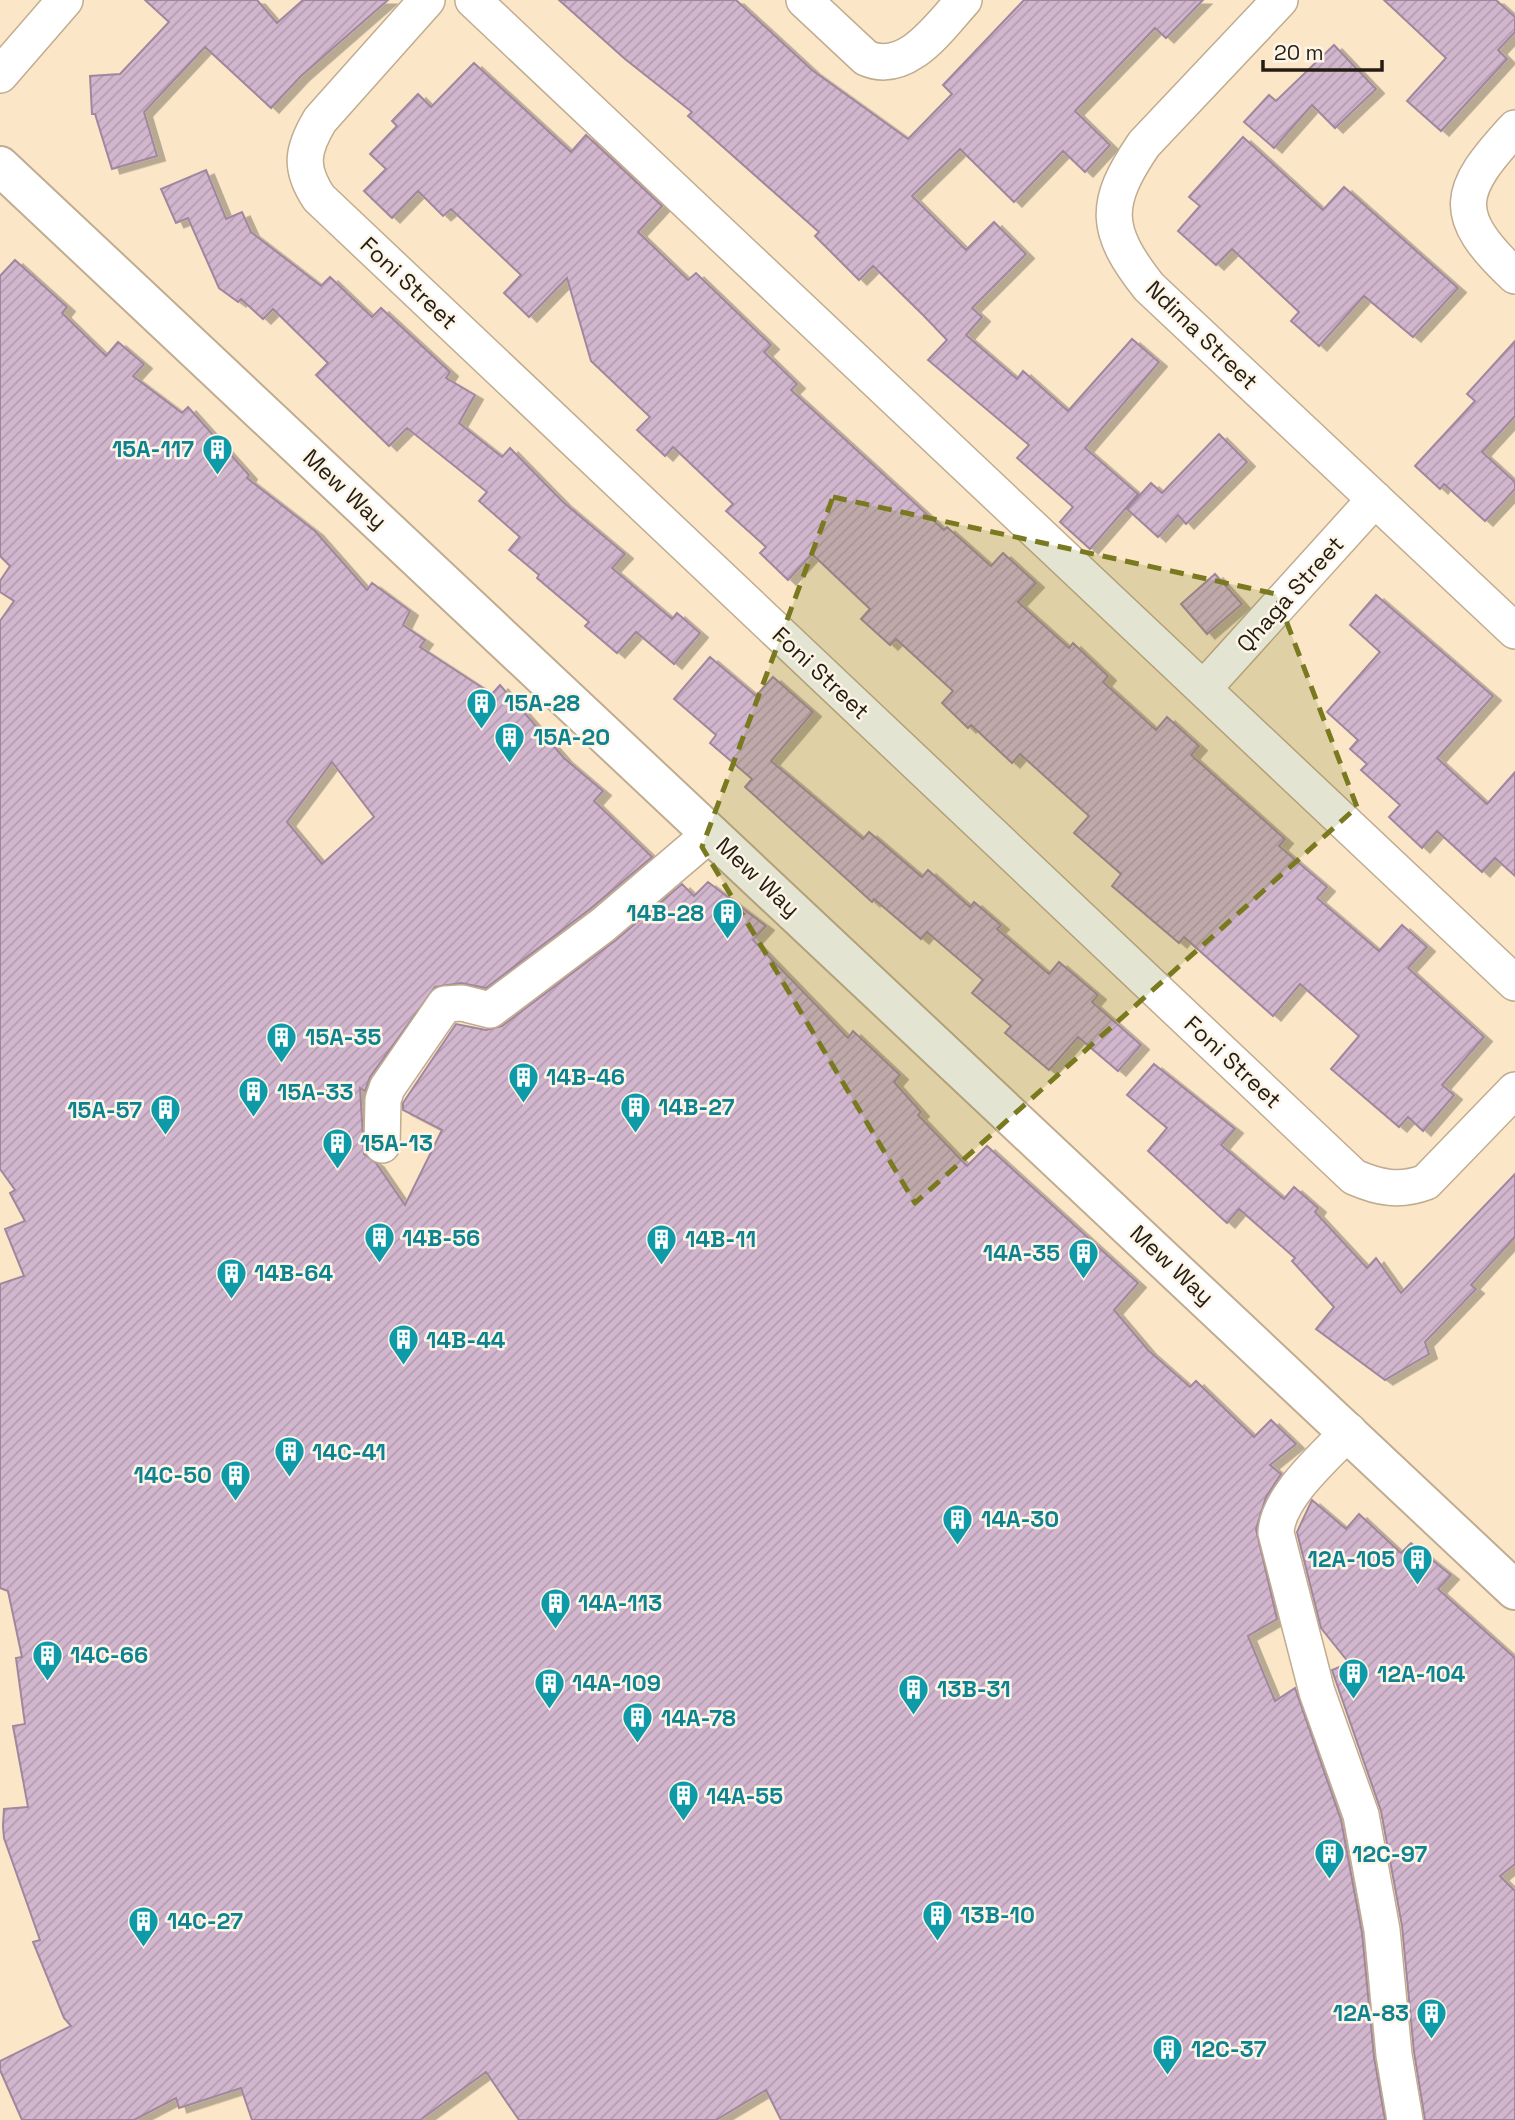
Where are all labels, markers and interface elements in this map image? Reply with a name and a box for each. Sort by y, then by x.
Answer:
scale bar [1263,28,1382,72]
text: 20 m [1274,39,1324,66]
street label: Foni Street [354,230,464,336]
street label: Ndima Street [1139,274,1265,396]
building icon: 15A-117 [200,432,234,476]
place label: 15A-117 [112,434,194,464]
street label: Mew Way [297,442,393,536]
street label: Qhaga Street [1230,529,1350,659]
street label: Foni Street [766,620,876,726]
building icon: 15A-28 [464,686,498,730]
place label: 15A-28 [504,688,580,718]
building icon: 15A-20 [493,720,527,764]
place label: 15A-20 [533,722,610,752]
street label: Mew Way [710,830,806,924]
building icon: 14B-28 [710,896,744,940]
place label: 14B-28 [626,898,704,928]
street label: Foni Street [1178,1009,1288,1115]
building icon: 15A-35 [265,1020,299,1064]
place label: 15A-35 [305,1022,382,1052]
building icon: 14B-46 [506,1060,540,1104]
place label: 14B-46 [546,1062,625,1092]
building icon: 15A-33 [237,1075,271,1119]
place label: 15A-33 [277,1077,354,1107]
building icon: 14B-27 [618,1090,652,1134]
place label: 14B-27 [658,1092,735,1122]
building icon: 15A-57 [148,1093,182,1137]
place label: 15A-57 [67,1095,142,1125]
building icon: 15A-13 [320,1126,354,1170]
place label: 15A-13 [360,1128,433,1158]
street label: Mew Way [1124,1218,1220,1312]
building icon: 14B-56 [362,1221,396,1265]
building icon: 14B-11 [645,1222,679,1266]
place label: 14B-56 [402,1223,480,1253]
place label: 14B-11 [685,1224,756,1254]
building icon: 14A-35 [1066,1236,1100,1280]
place label: 14A-35 [983,1238,1060,1268]
building icon: 14B-64 [214,1256,248,1300]
place label: 14B-64 [254,1258,333,1288]
building icon: 14B-44 [386,1323,420,1367]
place label: 14B-44 [426,1325,506,1355]
building icon: 14C-41 [272,1435,306,1479]
place label: 14C-41 [312,1437,386,1467]
building icon: 14C-50 [218,1458,252,1502]
place label: 14C-50 [134,1460,212,1490]
building icon: 14A-30 [941,1502,975,1546]
place label: 14A-30 [981,1504,1059,1534]
building icon: 12A-105 [1401,1542,1435,1586]
place label: 12A-105 [1308,1544,1395,1574]
building icon: 14A-113 [538,1586,572,1630]
place label: 14A-113 [578,1588,662,1618]
building icon: 14C-66 [30,1638,64,1682]
place label: 14C-66 [70,1640,148,1670]
building icon: 12A-104 [1337,1657,1371,1701]
place label: 12A-104 [1377,1659,1466,1689]
building icon: 14A-109 [532,1666,566,1710]
place label: 14A-109 [572,1668,661,1698]
building icon: 13B-31 [897,1672,931,1716]
place label: 13B-31 [937,1674,1011,1704]
building icon: 14A-78 [621,1701,655,1745]
place label: 14A-78 [661,1703,736,1733]
building icon: 14A-55 [666,1779,700,1823]
place label: 14A-55 [706,1781,783,1811]
building icon: 12C-97 [1312,1837,1346,1881]
place label: 12C-97 [1352,1839,1428,1869]
building icon: 13B-10 [920,1898,954,1942]
place label: 13B-10 [960,1900,1035,1930]
building icon: 14C-27 [127,1904,161,1948]
place label: 14C-27 [167,1906,243,1936]
building icon: 12A-83 [1415,1996,1449,2040]
place label: 12A-83 [1333,1998,1409,2028]
building icon: 12C-37 [1151,2032,1185,2076]
place label: 12C-37 [1191,2034,1267,2064]

